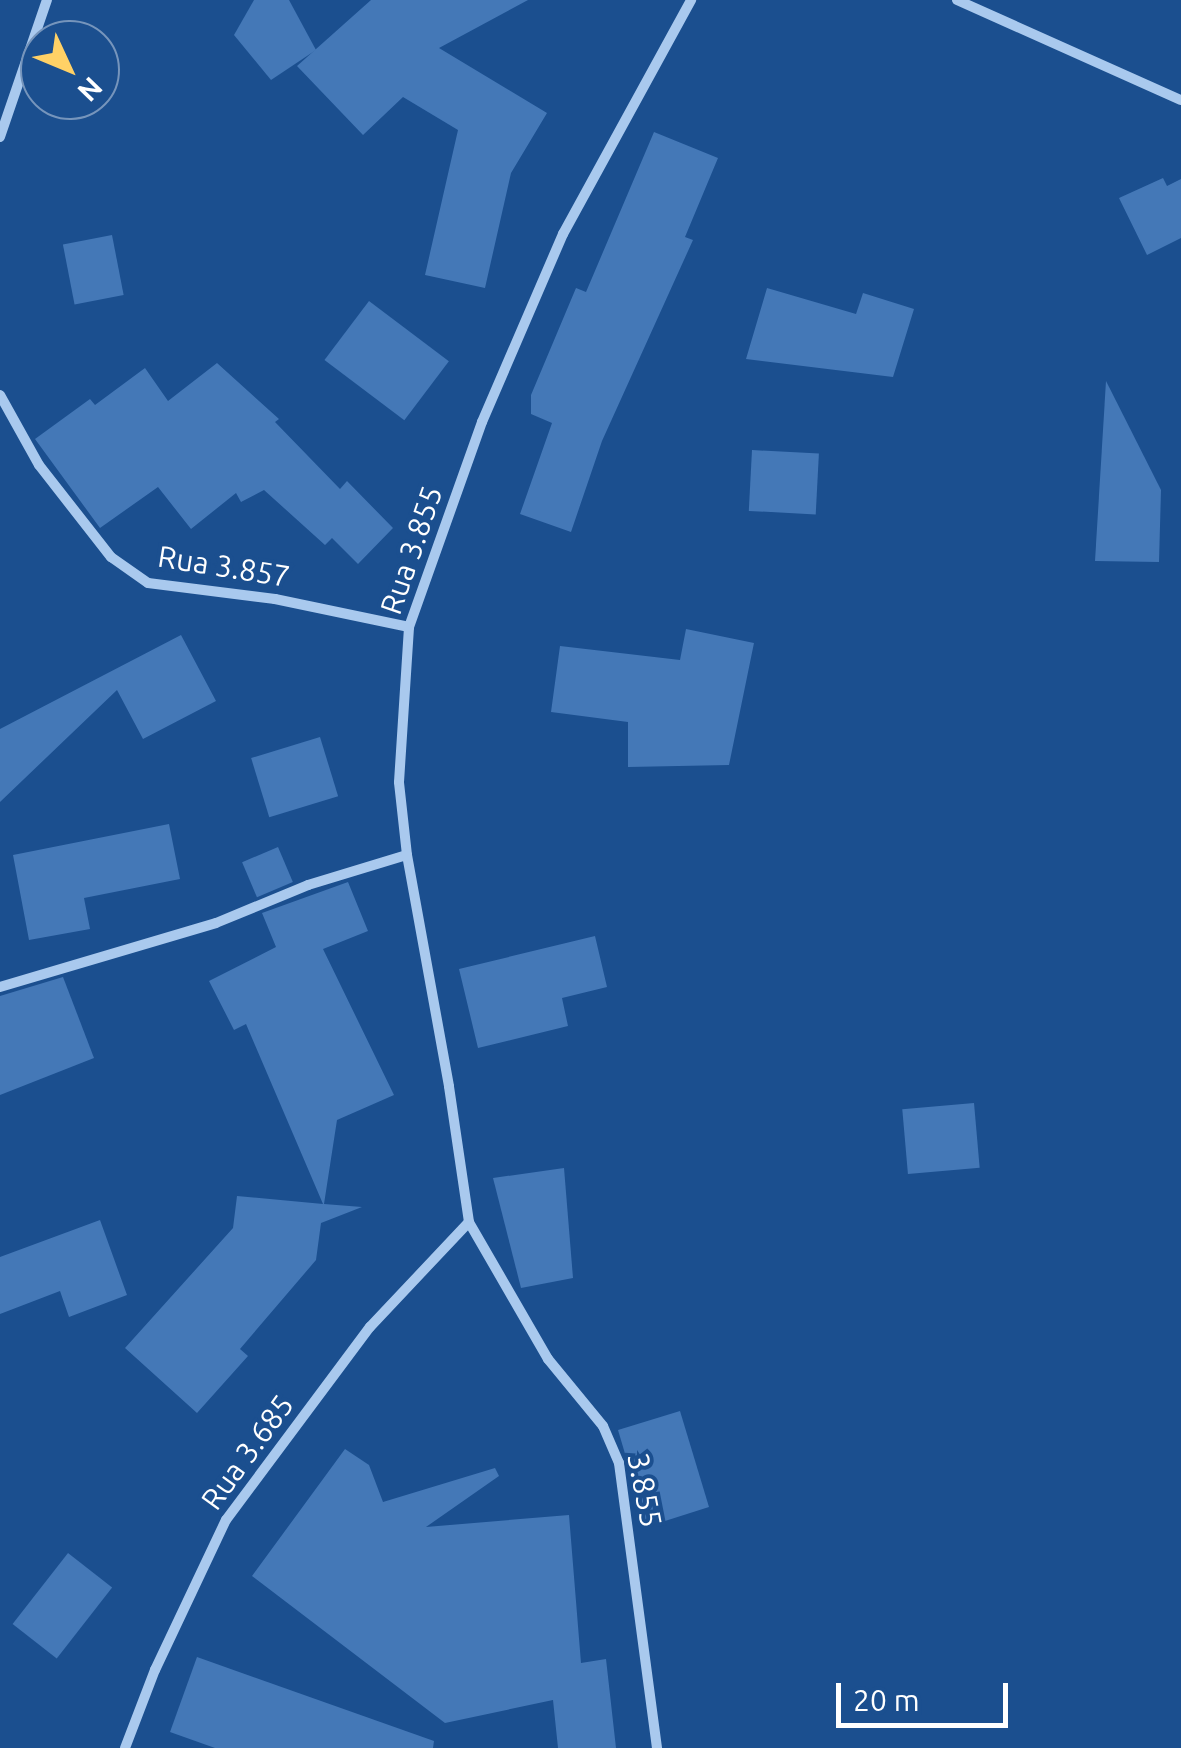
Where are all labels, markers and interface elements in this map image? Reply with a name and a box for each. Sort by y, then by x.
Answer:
north arrow [20,20,120,120]
text: N [72,72,109,108]
street label: Rua 3.855 [372,481,450,619]
street label: Rua 3.857 [155,538,293,594]
street label: Rua 3.685 [193,1388,301,1516]
street label: 3.855 [620,1450,670,1530]
scale bar [841,1663,1014,1725]
text: 20 m [853,1683,920,1717]

